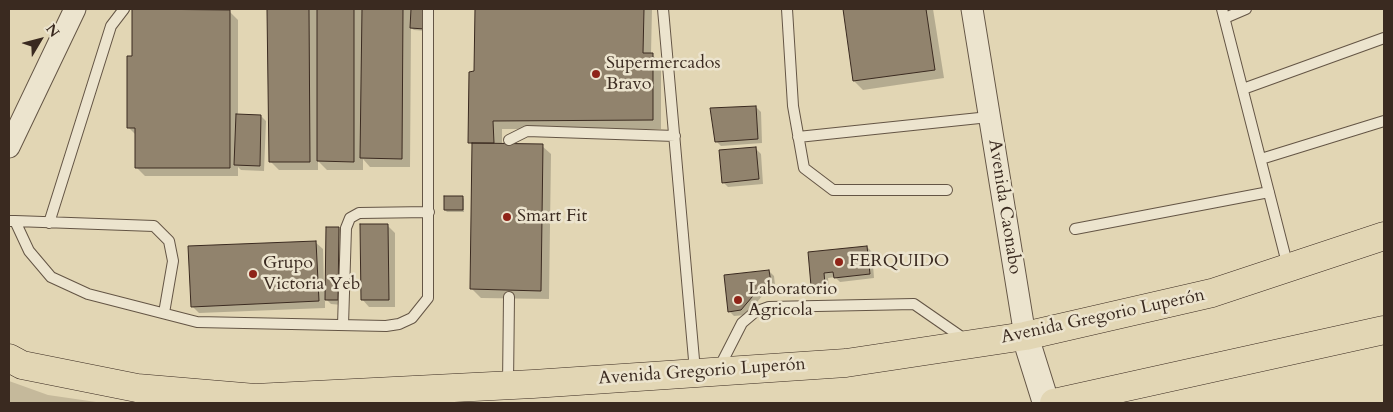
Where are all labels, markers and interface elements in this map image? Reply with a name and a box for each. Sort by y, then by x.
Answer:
north arrow [15,15,65,65]
text: N [41,20,64,41]
place label: Supermercados Bravo [606,53,720,96]
marker: Supermercados Bravo [590,68,602,80]
street label: Avenida Caonabo [983,138,1025,276]
place label: Smart Fit [517,206,587,228]
marker: Smart Fit [501,211,513,223]
place label: FERQUIDO [849,251,949,273]
place label: Grupo Victoria Yeb [263,253,360,296]
marker: FERQUIDO [833,256,845,268]
marker: Grupo Victoria Yeb [247,268,259,280]
place label: Laboratorio Agricola [748,279,837,322]
street label: Avenida Gregorio Luperón [999,285,1207,349]
marker: Laboratorio Agricola [732,294,744,306]
street label: Avenida Gregorio Luperón [598,354,806,390]

